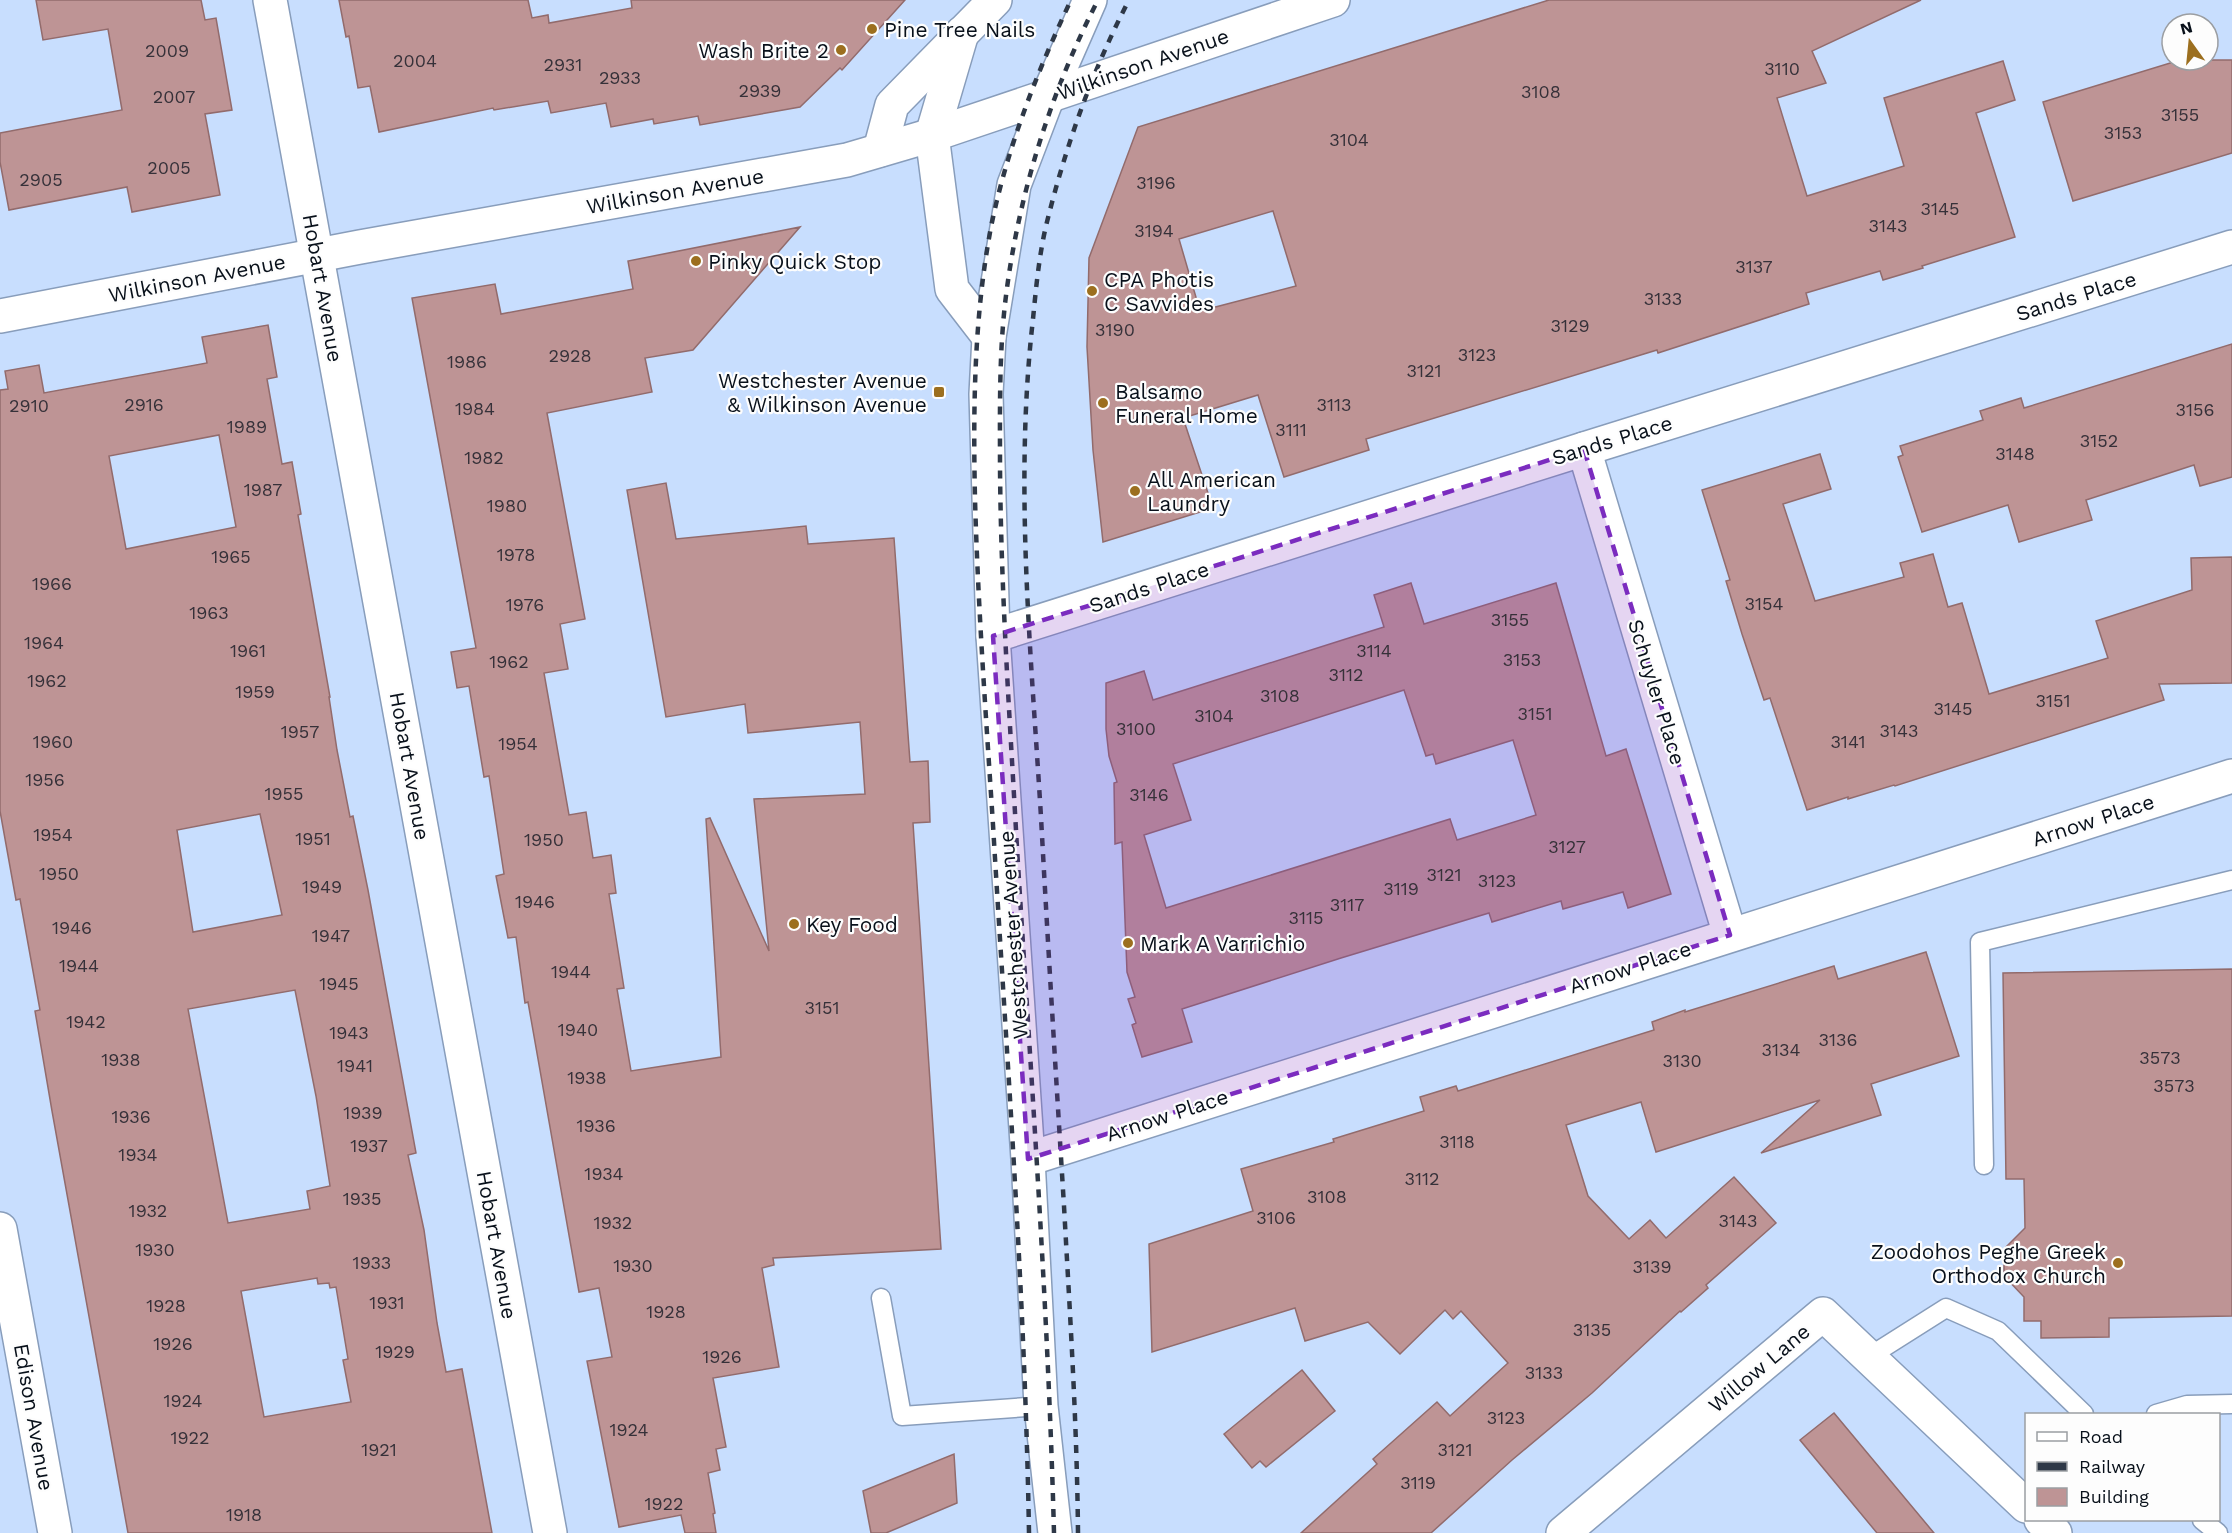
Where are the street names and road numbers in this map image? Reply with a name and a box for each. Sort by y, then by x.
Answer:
street label: Wilkinson Avenue [1054,23,1232,105]
street label: Wilkinson Avenue [584,163,766,219]
street label: Hobart Avenue [298,212,348,364]
street label: Wilkinson Avenue [106,249,288,307]
street label: Sands Place [2013,266,2139,326]
street label: Sands Place [1549,410,1675,470]
street label: Sands Place [1086,556,1212,618]
street label: Schuyler Place [1623,616,1691,768]
street label: Hobart Avenue [385,690,435,842]
street label: Arnow Place [2029,788,2157,852]
street label: Westchester Avenue [993,830,1033,1040]
street label: Arnow Place [1566,935,1694,999]
street label: Arnow Place [1103,1083,1231,1147]
street label: Hobart Avenue [472,1169,522,1321]
street label: Willow Lane [1703,1318,1815,1418]
street label: Edison Avenue [9,1341,59,1493]

